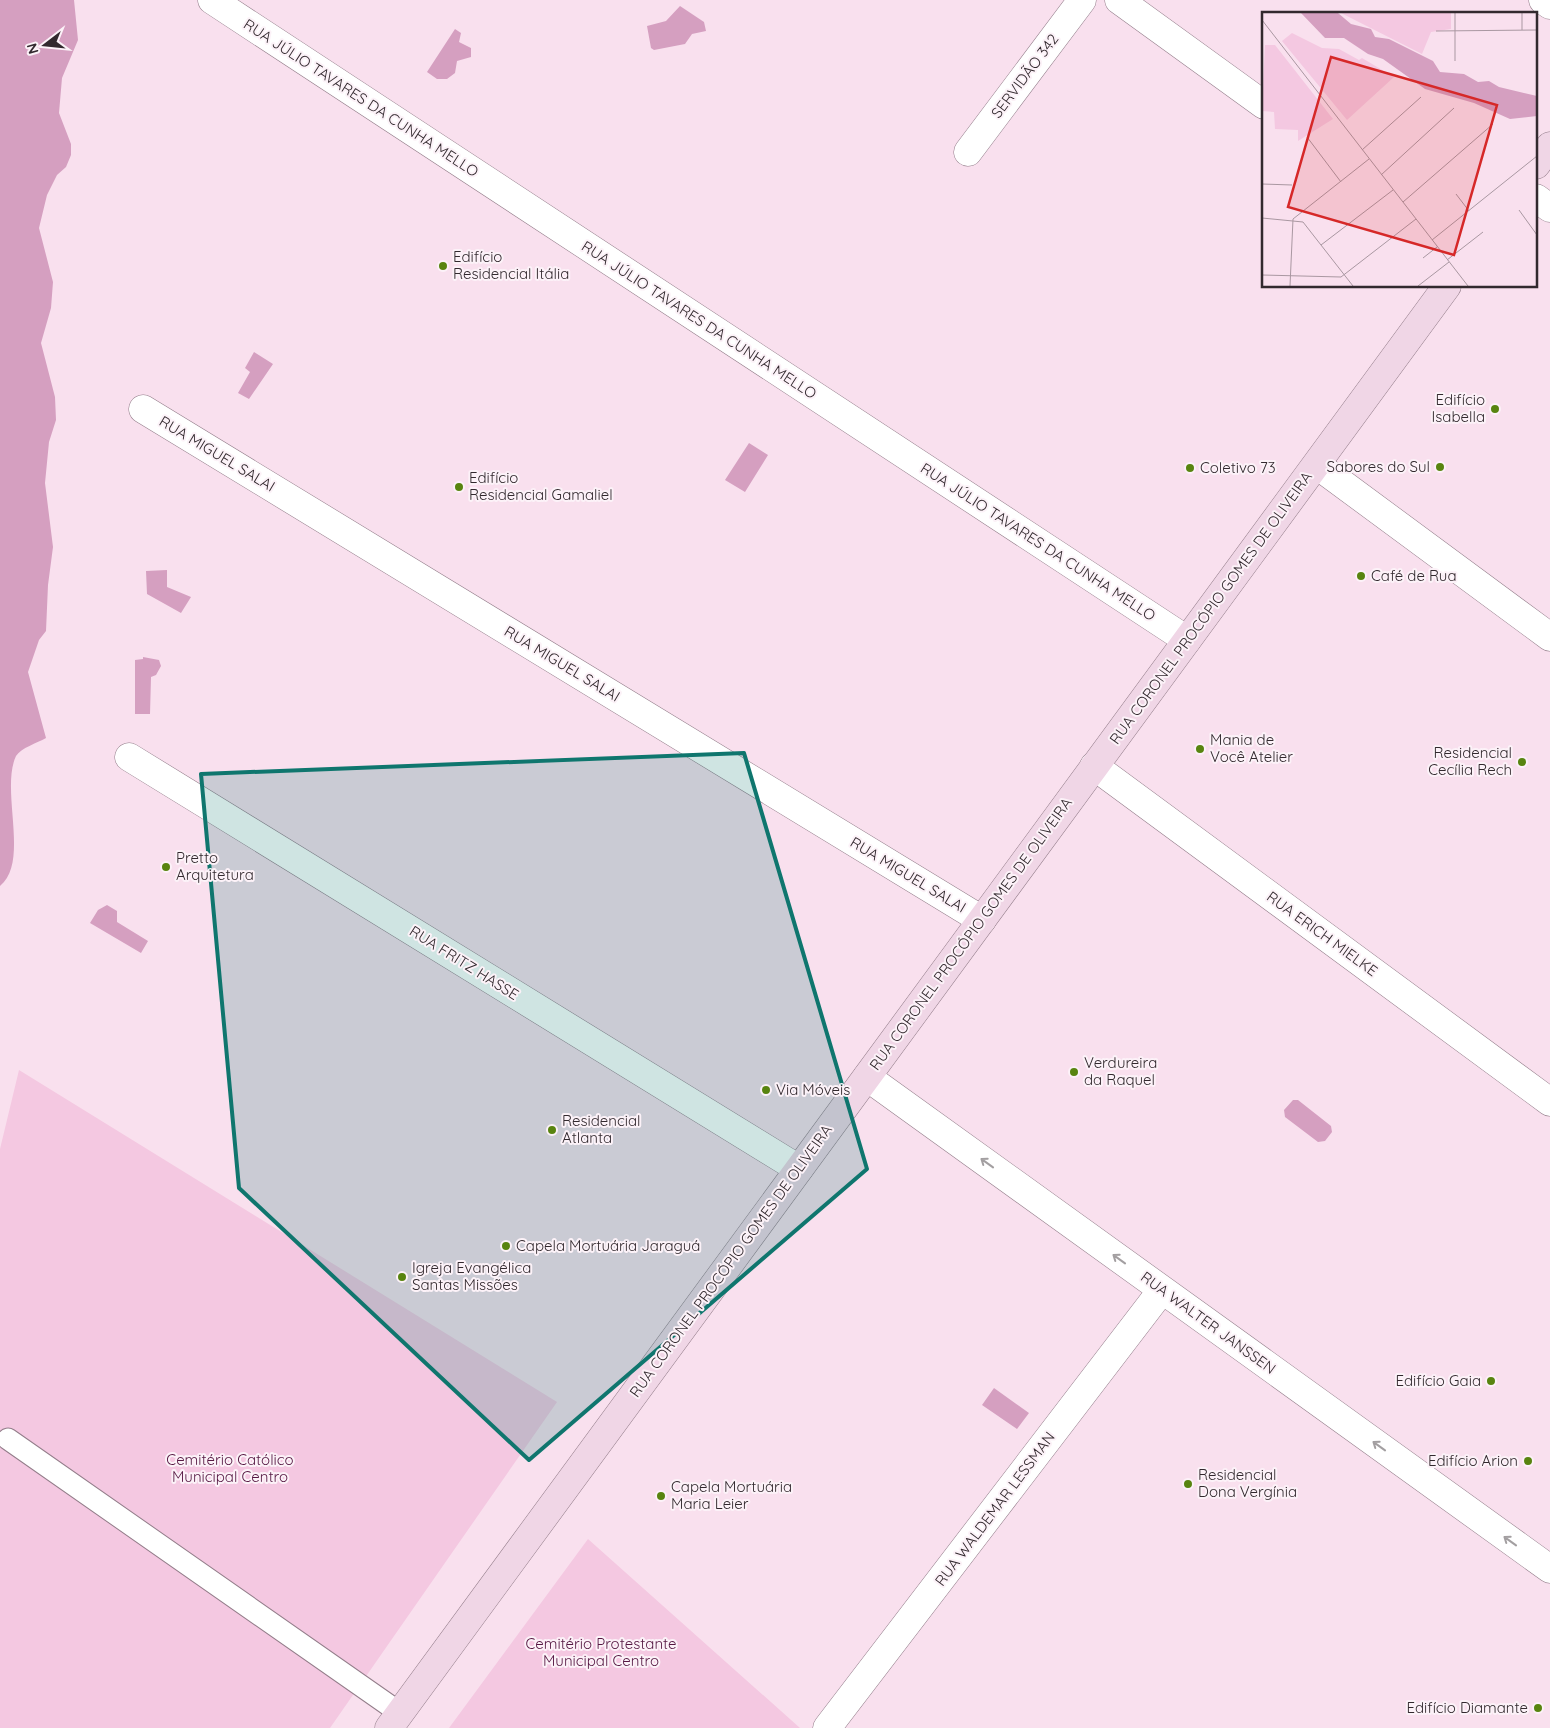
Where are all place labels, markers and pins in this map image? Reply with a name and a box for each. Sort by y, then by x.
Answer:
place label: Edifício Residencial Itália [453,247,569,283]
marker: Edifício Residencial Itália [437,260,449,272]
place label: Edifício Isabella [1431,390,1485,426]
marker: Edifício Isabella [1489,403,1501,415]
place label: Sabores do Sul [1327,457,1430,476]
place label: Coletivo 73 [1200,458,1276,477]
marker: Sabores do Sul [1434,461,1446,473]
marker: Coletivo 73 [1184,462,1196,474]
place label: Edifício Residencial Gamaliel [469,468,613,504]
marker: Edifício Residencial Gamaliel [453,481,465,493]
place label: Café de Rua [1371,566,1456,585]
marker: Café de Rua [1355,570,1367,582]
place label: Mania de Você Atelier [1210,730,1293,766]
marker: Mania de Você Atelier [1194,743,1206,755]
place label: Residencial Cecília Rech [1428,743,1512,779]
marker: Residencial Cecília Rech [1516,756,1528,768]
place label: Pretto Arquitetura [176,848,254,884]
marker: Pretto Arquitetura [160,861,172,873]
place label: Verdureira da Raquel [1084,1053,1157,1089]
marker: Verdureira da Raquel [1068,1066,1080,1078]
place label: Via Móveis [776,1080,850,1099]
marker: Via Móveis [760,1084,772,1096]
place label: Residencial Atlanta [562,1111,640,1147]
marker: Residencial Atlanta [546,1124,558,1136]
place label: Capela Mortuária Jaraguá [516,1236,700,1255]
marker: Capela Mortuária Jaraguá [500,1240,512,1252]
place label: Igreja Evangélica Santas Missões [412,1258,531,1294]
marker: Igreja Evangélica Santas Missões [396,1271,408,1283]
place label: Edifício Gaia [1395,1371,1481,1390]
marker: Edifício Gaia [1485,1375,1497,1387]
place label: Edifício Arion [1428,1451,1518,1470]
marker: Edifício Arion [1522,1455,1534,1467]
place label: Residencial Dona Vergínia [1198,1465,1297,1501]
place label: Capela Mortuária Maria Leier [671,1477,792,1513]
marker: Residencial Dona Vergínia [1182,1478,1194,1490]
marker: Capela Mortuária Maria Leier [655,1490,667,1502]
place label: Edifício Diamante [1406,1698,1528,1717]
marker: Edifício Diamante [1532,1702,1544,1714]

